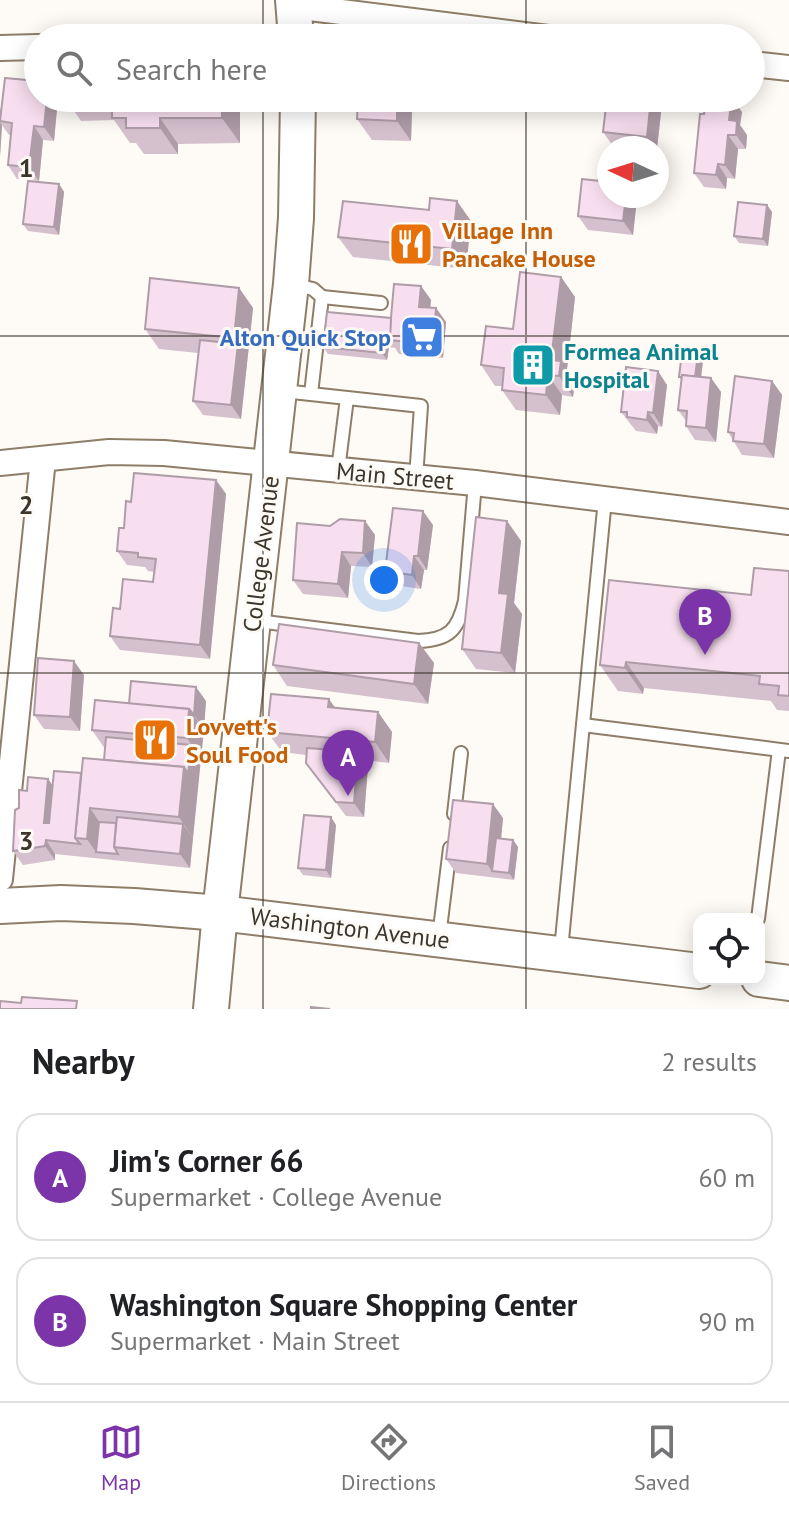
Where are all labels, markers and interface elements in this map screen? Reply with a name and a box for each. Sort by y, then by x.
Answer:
search box [24,24,765,112]
icon: search [52,46,96,90]
text: Search here [116,49,267,88]
north arrow [597,136,669,208]
text: 1 [19,151,33,184]
place label: Village Inn Pancake House [441,215,596,274]
restaurant icon: Village Inn Pancake House [387,220,435,268]
supermarket icon: Alton Quick Stop [398,313,446,361]
place label: Alton Quick Stop [220,322,391,353]
place label: Formea Animal Hospital [564,336,719,395]
building icon: Formea Animal Hospital [509,341,557,389]
street label: Main Street [335,455,455,497]
street label: College Avenue [236,474,286,634]
text: 2 [19,488,33,521]
your location [364,560,404,600]
pin: B [679,589,731,655]
place label: Lovvett's Soul Food [186,711,289,770]
restaurant icon: Lovvett's Soul Food [131,716,179,764]
pin: A [322,730,374,796]
text: 3 [19,824,33,857]
street label: Washington Avenue [248,900,452,956]
map controls [693,913,765,985]
button: locate [693,913,765,985]
text: Nearby [32,1039,134,1083]
text: 2 results [662,1045,757,1078]
text: Jim's Corner 66 [110,1141,304,1180]
text: A [52,1161,68,1194]
text: 60 m [699,1161,755,1194]
text: Supermarket · College Avenue [110,1180,442,1213]
text: Washington Square Shopping Center [110,1285,577,1324]
text: B [52,1305,68,1338]
text: 90 m [699,1305,755,1338]
text: Supermarket · Main Street [110,1324,400,1357]
tab: Map [99,1420,143,1496]
tab: Directions [341,1420,436,1496]
tab: Saved [634,1420,690,1496]

